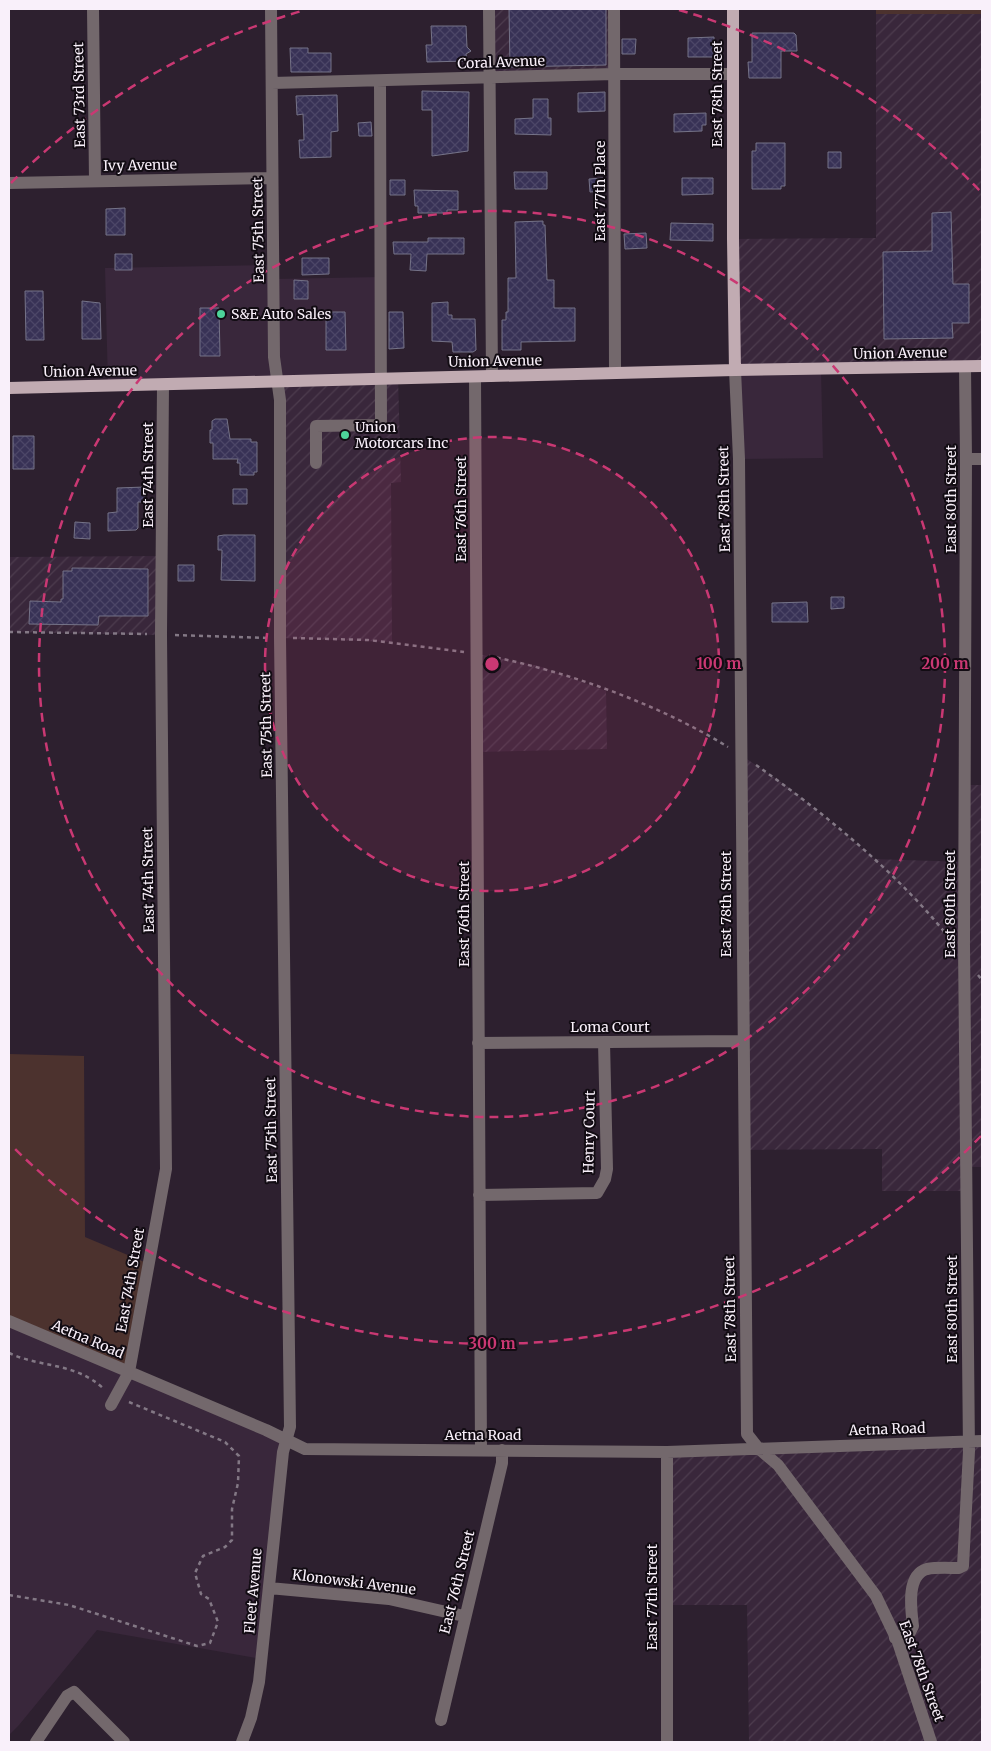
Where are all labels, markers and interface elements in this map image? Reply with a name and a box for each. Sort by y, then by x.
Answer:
street label: East 78th Street [708,40,726,147]
street label: East 73rd Street [69,41,89,148]
street label: Coral Avenue [457,51,545,73]
street label: East 77th Place [591,140,609,242]
street label: Ivy Avenue [103,155,177,175]
street label: East 75th Street [248,176,268,283]
place label: S&E Auto Sales [231,305,332,323]
marker: S&E Auto Sales [215,308,227,320]
street label: Union Avenue [853,343,947,363]
street label: Union Avenue [448,351,542,371]
street label: Union Avenue [43,361,137,381]
place label: Union Motorcars Inc [355,418,448,452]
street label: East 74th Street [139,422,157,528]
marker: Union Motorcars Inc [339,429,351,441]
street label: East 78th Street [714,445,734,552]
street label: East 80th Street [942,445,960,553]
street label: East 76th Street [452,455,470,562]
text: 100 m [697,654,741,673]
text: 200 m [921,654,969,673]
centre of rings [483,655,501,673]
street label: East 75th Street [256,671,276,778]
street label: East 74th Street [138,826,158,933]
street label: East 78th Street [717,850,735,957]
street label: East 80th Street [941,850,959,958]
street label: East 76th Street [455,860,473,967]
street label: Loma Court [570,1018,650,1036]
street label: East 75th Street [261,1076,281,1183]
street label: Henry Court [579,1090,599,1174]
street label: East 74th Street [112,1226,148,1334]
street label: East 78th Street [720,1255,740,1362]
street label: East 80th Street [943,1255,961,1363]
street label: Aetna Road [48,1315,127,1363]
text: 300 m [468,1334,516,1353]
street label: Aetna Road [847,1419,926,1439]
street label: Aetna Road [444,1426,522,1444]
street label: East 76th Street [435,1528,479,1636]
street label: East 77th Street [643,1543,661,1650]
street label: Fleet Avenue [240,1548,266,1634]
street label: Klonowski Avenue [291,1565,417,1599]
street label: East 78th Street [895,1618,949,1725]

